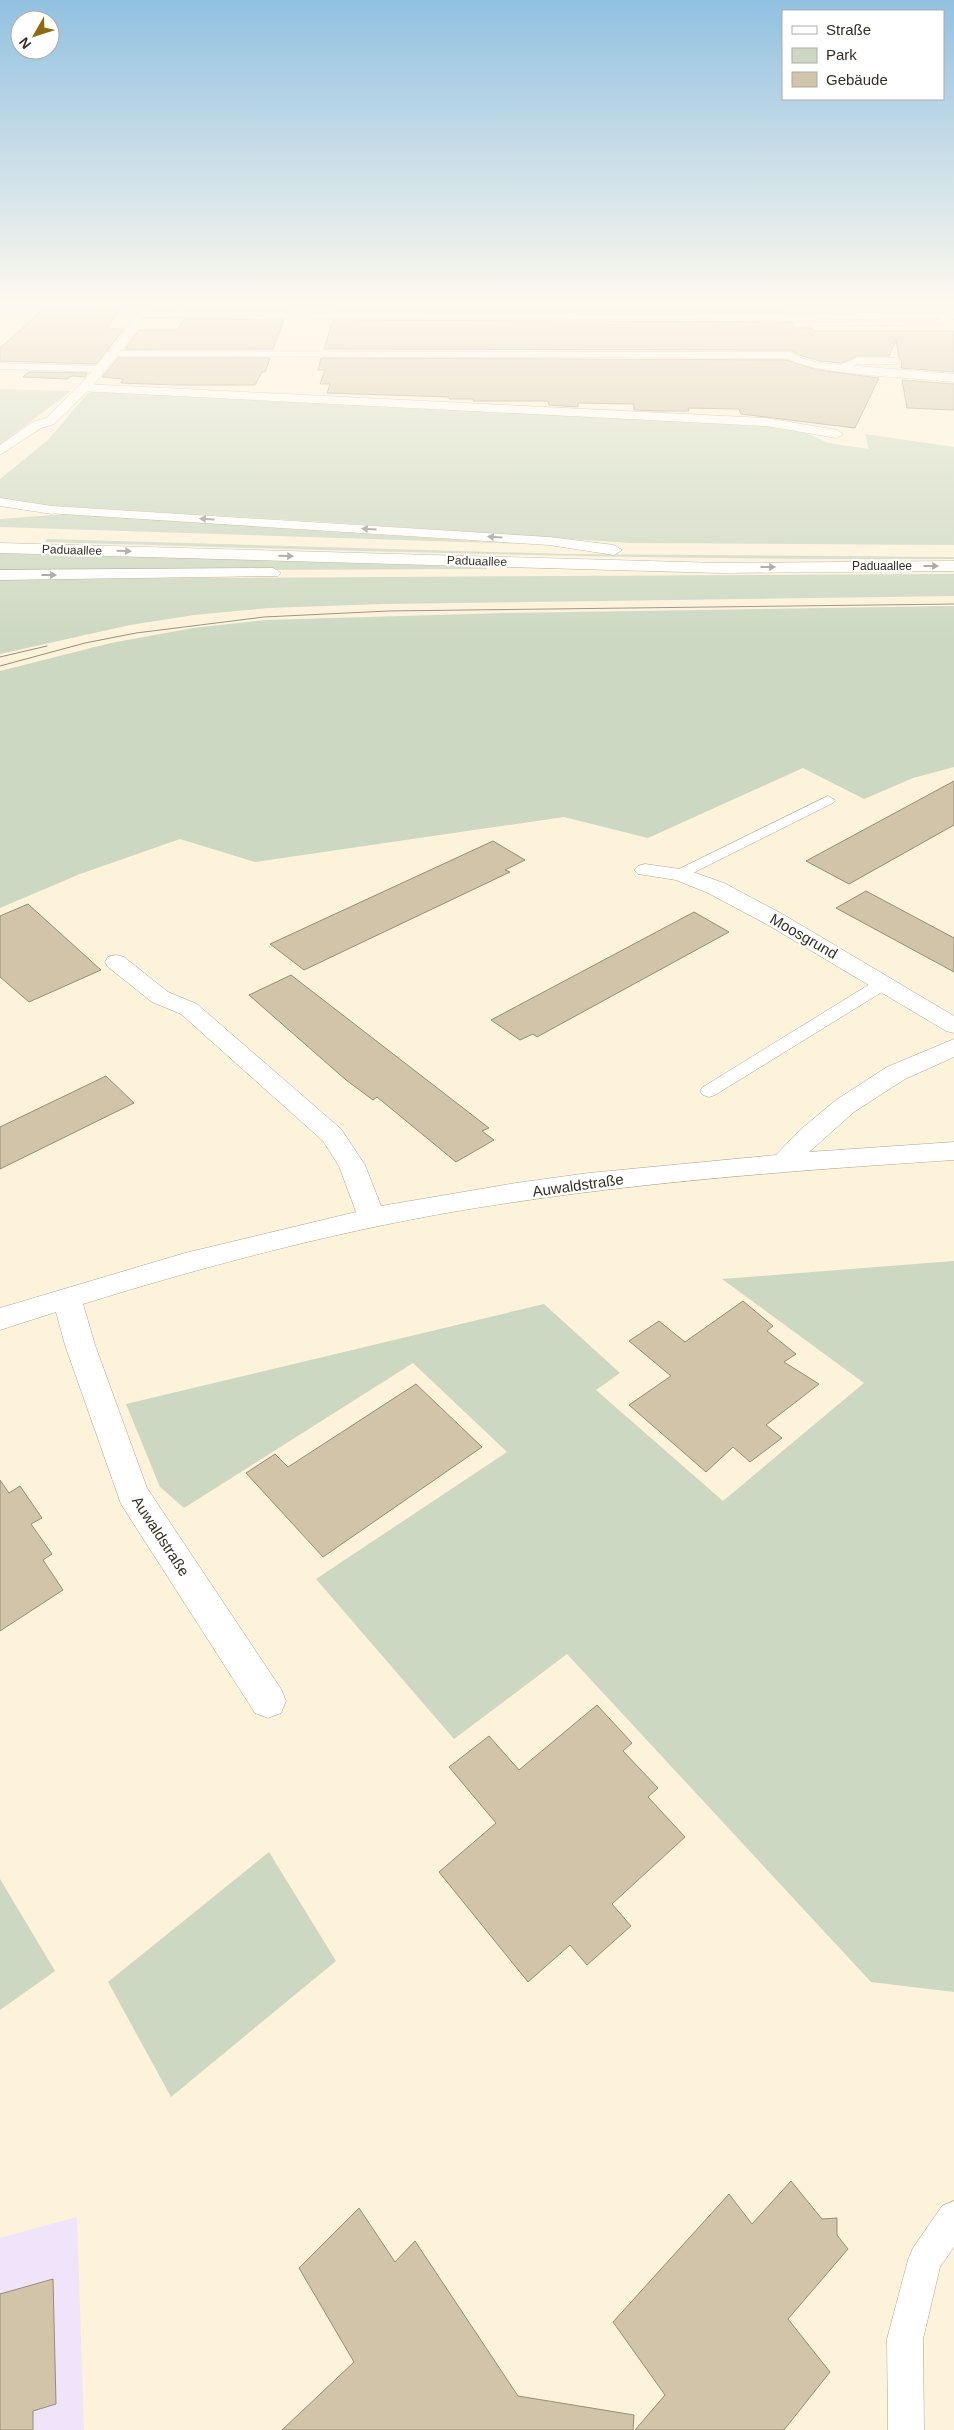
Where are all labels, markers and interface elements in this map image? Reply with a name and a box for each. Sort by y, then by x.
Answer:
north arrow [10,10,60,60]
legend [782,10,944,100]
text: Straße [826,21,871,38]
text: N [15,34,34,52]
text: Park [826,46,857,63]
text: Gebäude [826,71,888,88]
one-way arrow [198,514,214,522]
one-way arrow [360,524,376,532]
one-way arrow [487,533,503,541]
street label: Paduaallee [42,542,103,558]
one-way arrow [116,547,132,555]
one-way arrow [278,552,294,560]
street label: Paduaallee [447,553,508,569]
street label: Paduaallee [852,559,912,573]
one-way arrow [923,562,939,570]
one-way arrow [761,563,777,571]
one-way arrow [41,571,57,579]
street label: Moosgrund [767,910,841,962]
street label: Auwaldstraße [531,1170,625,1200]
street label: Auwaldstraße [129,1493,193,1579]

